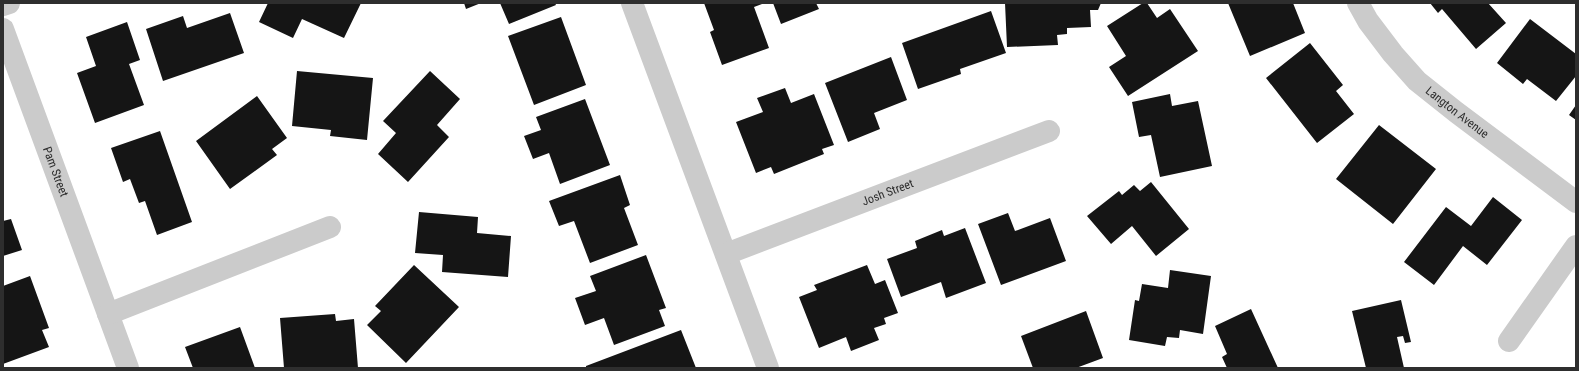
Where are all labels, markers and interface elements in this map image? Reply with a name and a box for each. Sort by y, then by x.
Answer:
street label: Langton Avenue [1423,84,1492,141]
street label: Pam Street [40,145,71,199]
street label: Josh Street [860,176,916,209]

